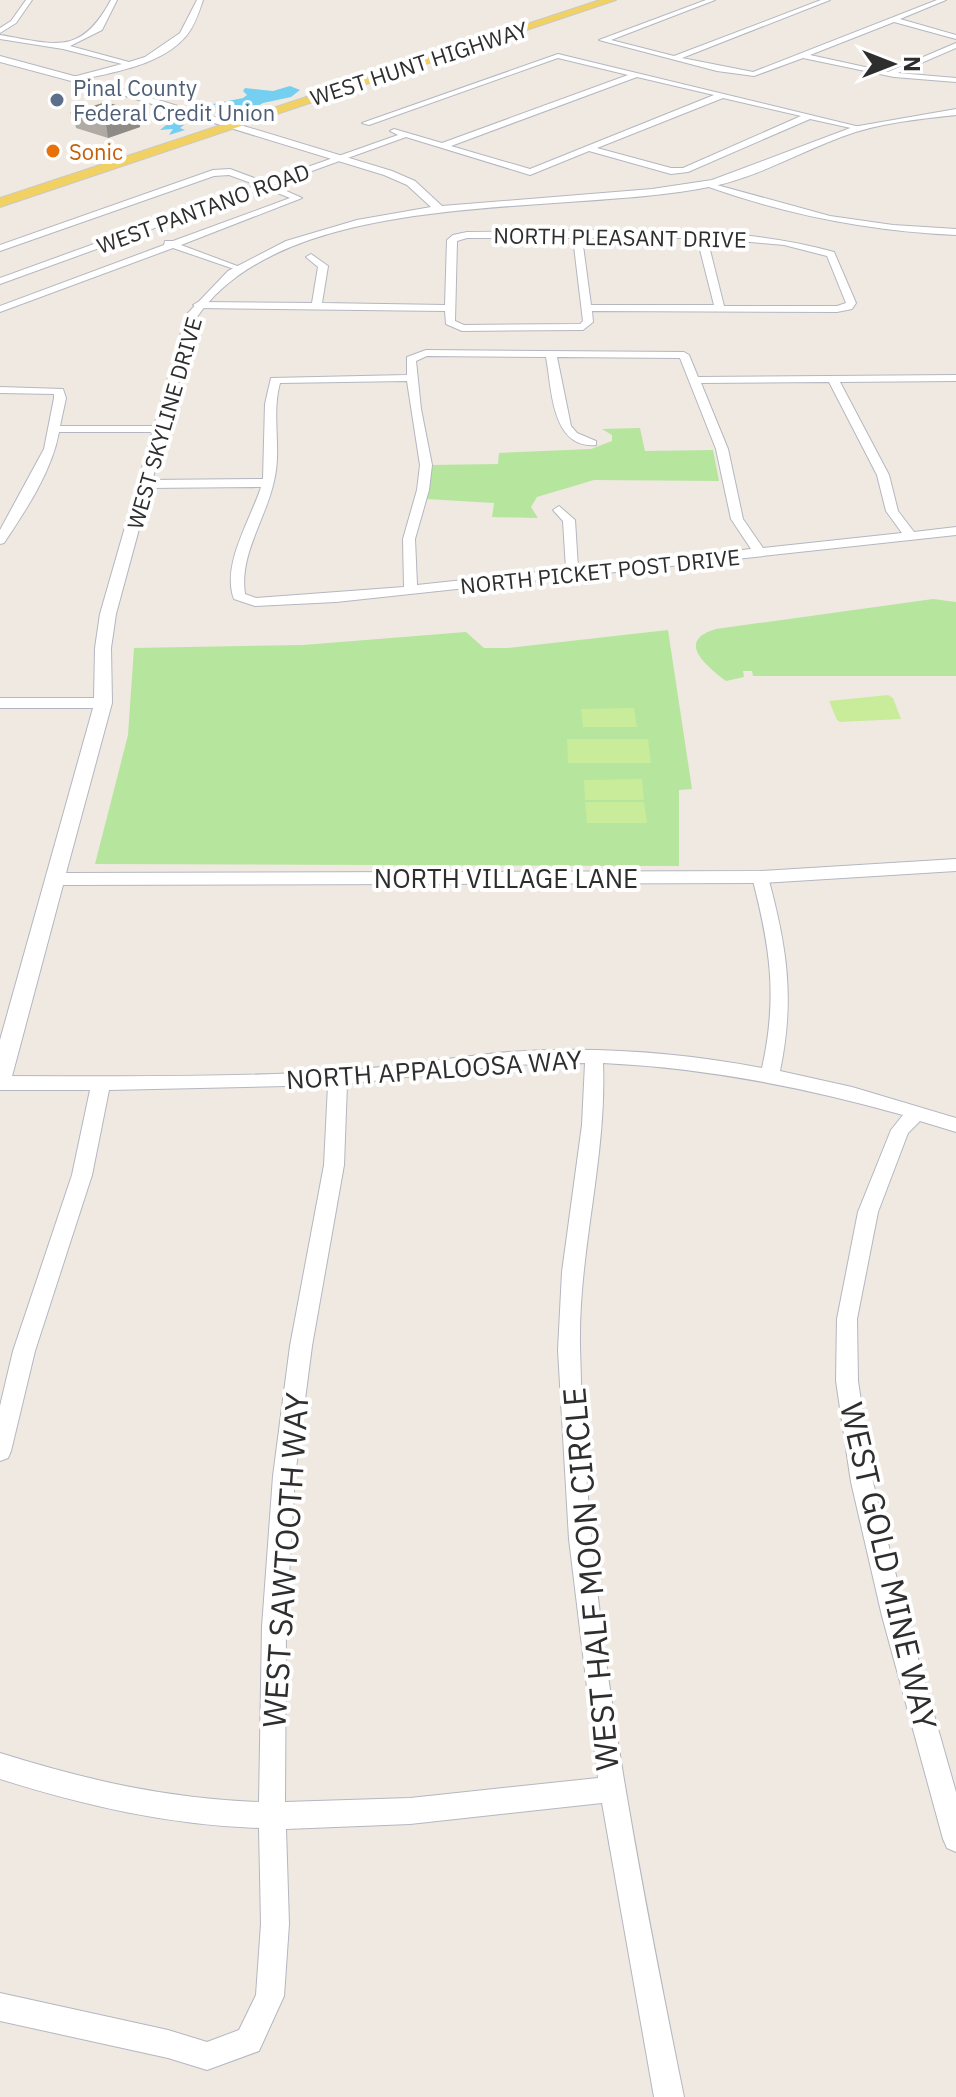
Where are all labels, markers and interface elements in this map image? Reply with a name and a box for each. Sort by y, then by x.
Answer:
street label: WEST HUNT HIGHWAY [307,14,531,112]
north arrow [852,24,932,104]
text: N [898,56,927,72]
place label: Pinal County Federal Credit Union [73,73,275,127]
marker: Pinal County Federal Credit Union [48,91,66,109]
place label: Sonic [69,137,123,166]
marker: Sonic [44,142,62,160]
street label: WEST PANTANO ROAD [93,156,313,260]
street label: NORTH PLEASANT DRIVE [493,220,747,254]
street label: WEST SKYLINE DRIVE [120,314,208,532]
street label: NORTH PICKET POST DRIVE [459,542,741,600]
street label: NORTH VILLAGE LANE [374,861,638,895]
street label: NORTH APPALOOSA WAY [285,1042,584,1096]
street label: WEST HALF MOON CIRCLE [552,1386,628,1772]
street label: WEST SAWTOOTH WAY [252,1391,318,1729]
street label: WEST GOLD MINE WAY [831,1398,947,1734]

